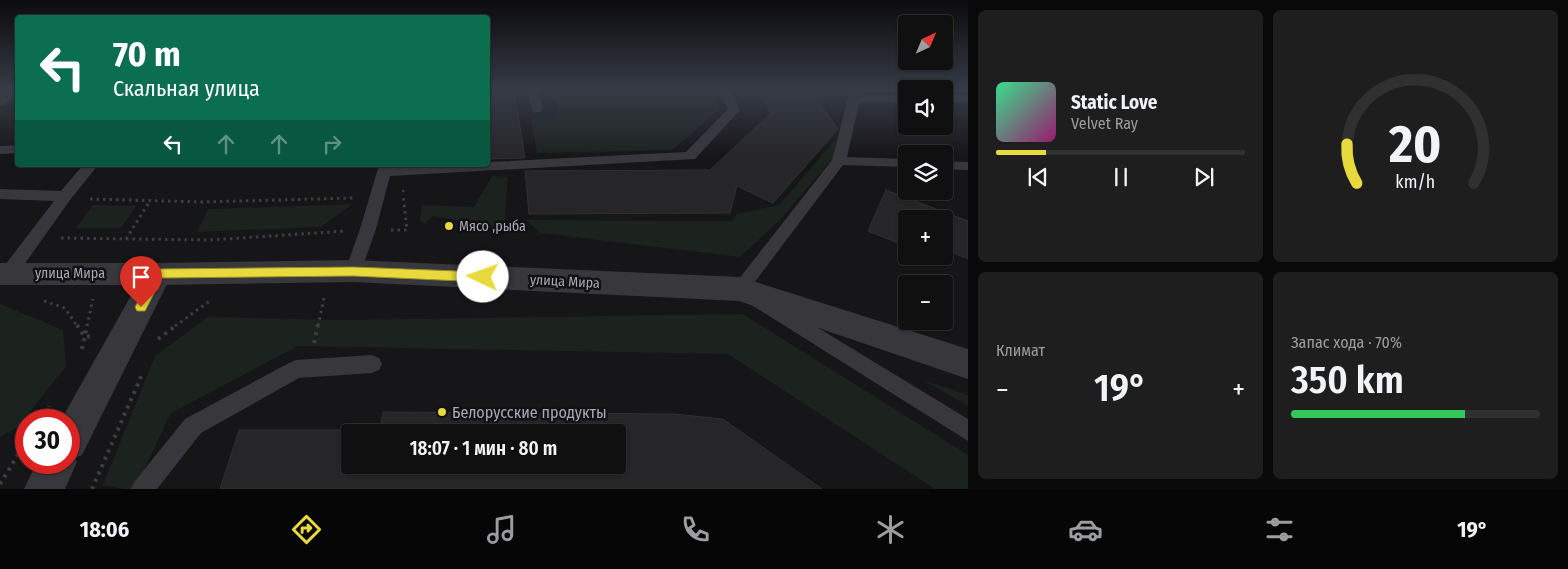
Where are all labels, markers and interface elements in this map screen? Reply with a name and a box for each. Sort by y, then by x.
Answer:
north arrow [898,15,952,70]
map controls [898,15,953,330]
text: 70 m [113,33,181,75]
icon: left [30,35,95,100]
text: Скальная улица [113,75,260,102]
button: sound [898,80,953,135]
text: Static Love [1071,91,1158,114]
text: 20 [1388,113,1442,176]
text: Velvet Ray [1071,114,1138,133]
icon: left [159,130,187,158]
icon: ahead [212,130,240,158]
icon: ahead [265,130,293,158]
icon: right [318,130,346,158]
button: layers [898,145,953,200]
icon: previous [1024,163,1052,191]
icon: pause [1107,163,1135,191]
icon: next [1190,163,1218,191]
text: km/h [1396,171,1435,193]
button: + [898,210,953,265]
place label: Мясо ,рыба [459,218,526,235]
marker: Мясо ,рыба [443,220,455,232]
position arrow [456,250,508,302]
pin [120,256,162,307]
icon: arrive [127,263,155,291]
street label: улица Мира [35,265,105,282]
street label: улица Мира [530,271,601,292]
button: − [898,275,953,330]
text: Запас хода · 70% [1291,333,1402,352]
text: Климат [996,341,1045,360]
text: 350 km [1291,357,1404,403]
text: 19° [1094,365,1147,411]
text: − [996,373,1009,406]
text: + [1232,373,1245,406]
place label: Белорусские продукты [452,403,607,422]
marker: Белорусские продукты [436,406,448,418]
speed limit sign: 30 [15,409,80,474]
text: 18:07 · 1 мин · 80 m [410,437,557,460]
icon: directions [289,512,324,547]
icon: music [484,512,519,547]
icon: phone [678,512,713,547]
icon: climate [873,512,908,547]
icon: car [1068,512,1103,547]
icon: filters [1262,512,1297,547]
text: 18:06 [80,516,129,543]
text: 19° [1457,516,1488,543]

